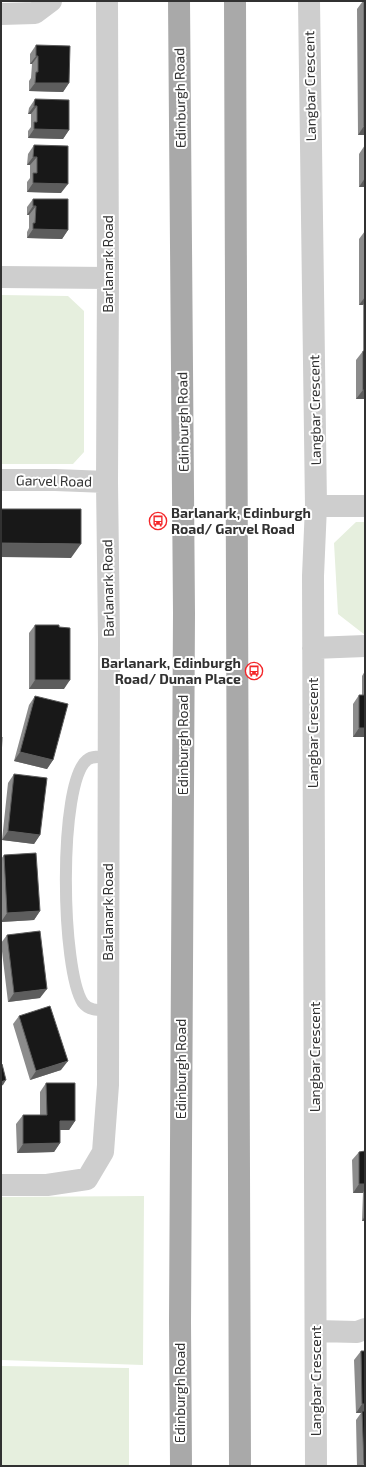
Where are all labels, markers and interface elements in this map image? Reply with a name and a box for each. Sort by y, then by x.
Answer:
street label: Langbar Crescent [300,31,319,142]
street label: Edinburgh Road [170,48,189,148]
street label: Barlanark Road [99,215,116,313]
street label: Langbar Crescent [305,355,324,466]
street label: Edinburgh Road [173,372,192,472]
street label: Garvel Road [16,471,92,490]
place label: Barlanark, Edinburgh Road/ Garvel Road [171,504,311,537]
bus stop icon: Barlanark, Edinburgh Road/ Garvel Road [148,511,168,531]
street label: Barlanark Road [98,539,117,637]
place label: Barlanark, Edinburgh Road/ Dunan Place [101,654,241,687]
bus stop icon: Barlanark, Edinburgh Road/ Dunan Place [244,661,264,681]
street label: Langbar Crescent [304,678,321,788]
street label: Edinburgh Road [174,695,191,795]
street label: Barlanark Road [99,863,116,961]
street label: Langbar Crescent [306,1002,323,1112]
street label: Edinburgh Road [172,1019,189,1119]
street label: Langbar Crescent [307,1326,324,1436]
street label: Edinburgh Road [171,1343,188,1443]

